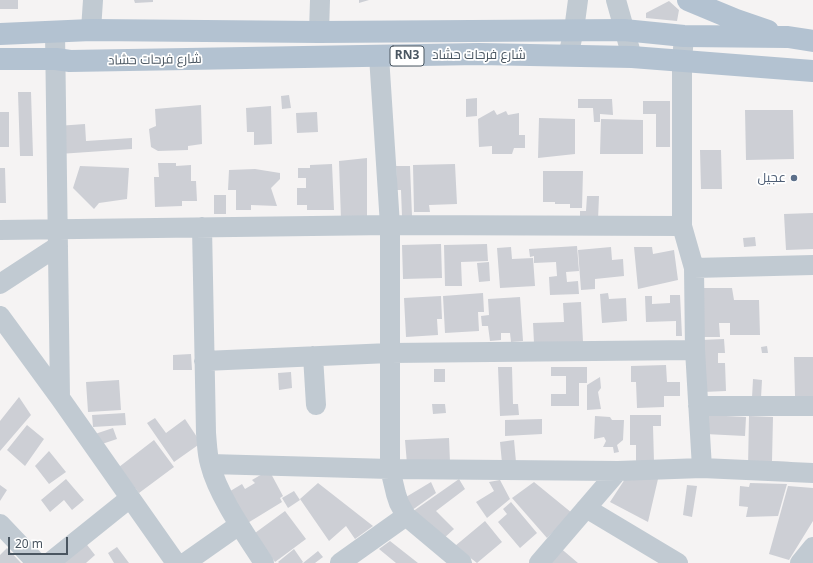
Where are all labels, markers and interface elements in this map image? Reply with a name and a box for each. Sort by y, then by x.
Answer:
road number: RN3 [390,46,424,66]
street label: شارع فرحات حشاد [432,47,526,63]
street label: شارع فرحات حشاد [108,51,202,69]
place label: عجيل [758,170,786,186]
marker: عجيل [789,173,799,183]
scale bar [10,529,70,555]
text: 20 m [15,535,43,552]

